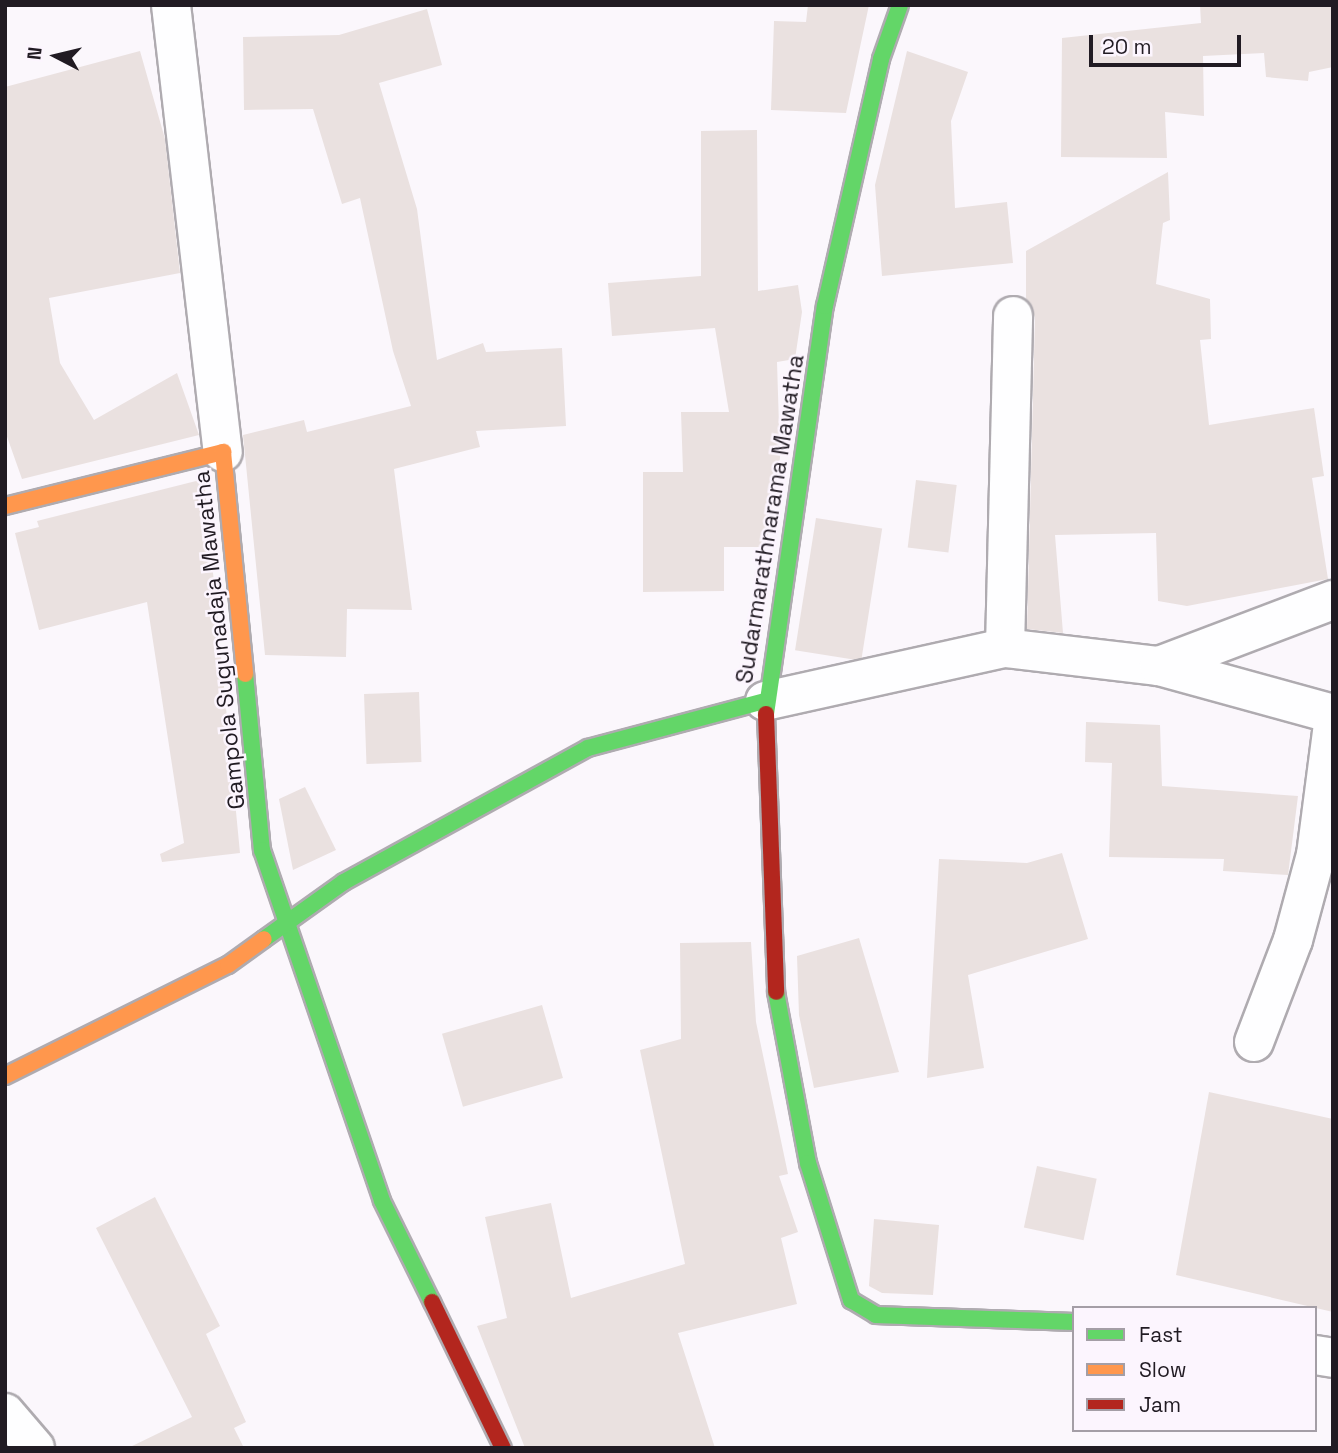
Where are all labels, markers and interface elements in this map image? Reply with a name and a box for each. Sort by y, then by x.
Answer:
north arrow [21,21,91,91]
scale bar [1093,21,1245,65]
text: 20 m [1102,33,1152,60]
text: N [21,46,48,61]
street label: Sudarmarathnarama Mawatha [730,353,810,685]
street label: Gampola Sugunadaja Mawatha [187,469,251,811]
legend [1072,1306,1317,1432]
text: Fast [1139,1321,1183,1348]
text: Slow [1139,1356,1187,1383]
text: Jam [1139,1391,1181,1418]

